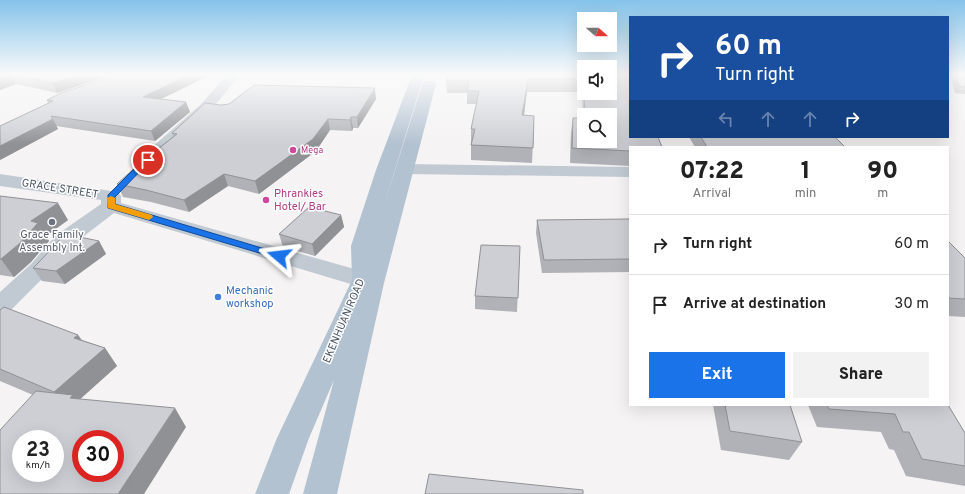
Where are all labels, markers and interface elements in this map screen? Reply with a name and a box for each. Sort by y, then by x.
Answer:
north arrow [577,12,617,52]
map controls [577,12,617,148]
text: 60 m [715,29,782,65]
icon: right [649,32,701,84]
button: sound [577,60,617,100]
text: Turn right [715,64,795,87]
button: search [577,108,617,148]
icon: left [715,108,737,130]
icon: ahead [757,108,779,130]
icon: ahead [799,108,821,130]
icon: right [841,108,863,130]
pin [131,143,165,177]
marker: Mega [288,145,298,155]
place label: Mega [301,145,323,156]
icon: arrive [137,149,159,171]
text: 07:22 [680,157,744,187]
text: 1 [801,157,811,187]
text: 90 [867,157,898,187]
street label: GRACE STREET [21,176,99,202]
text: Arrival [693,186,731,202]
text: min [795,186,816,202]
text: m [877,186,888,202]
place label: Phrankies Hotel/ Bar [274,187,327,214]
marker: Phrankies Hotel/ Bar [261,195,271,205]
marker: Grace Family Assembly Int. [47,217,57,227]
place label: Grace Family Assembly Int. [19,228,85,255]
icon: right [649,234,671,256]
position arrow [258,235,300,277]
text: Turn right [683,235,752,254]
text: 60 m [894,235,929,254]
street label: EKENHUAN ROAD [320,277,368,365]
place label: Mechanic workshop [226,284,274,311]
marker: Mechanic workshop [213,292,223,302]
icon: arrive [649,294,671,316]
text: Arrive at destination [683,295,826,314]
text: 30 m [894,295,929,314]
button: Exit [649,352,785,398]
button: Share [793,352,929,398]
speed limit sign: 30 [72,430,124,482]
text: 23 [26,438,50,464]
text: km/h [26,459,50,472]

